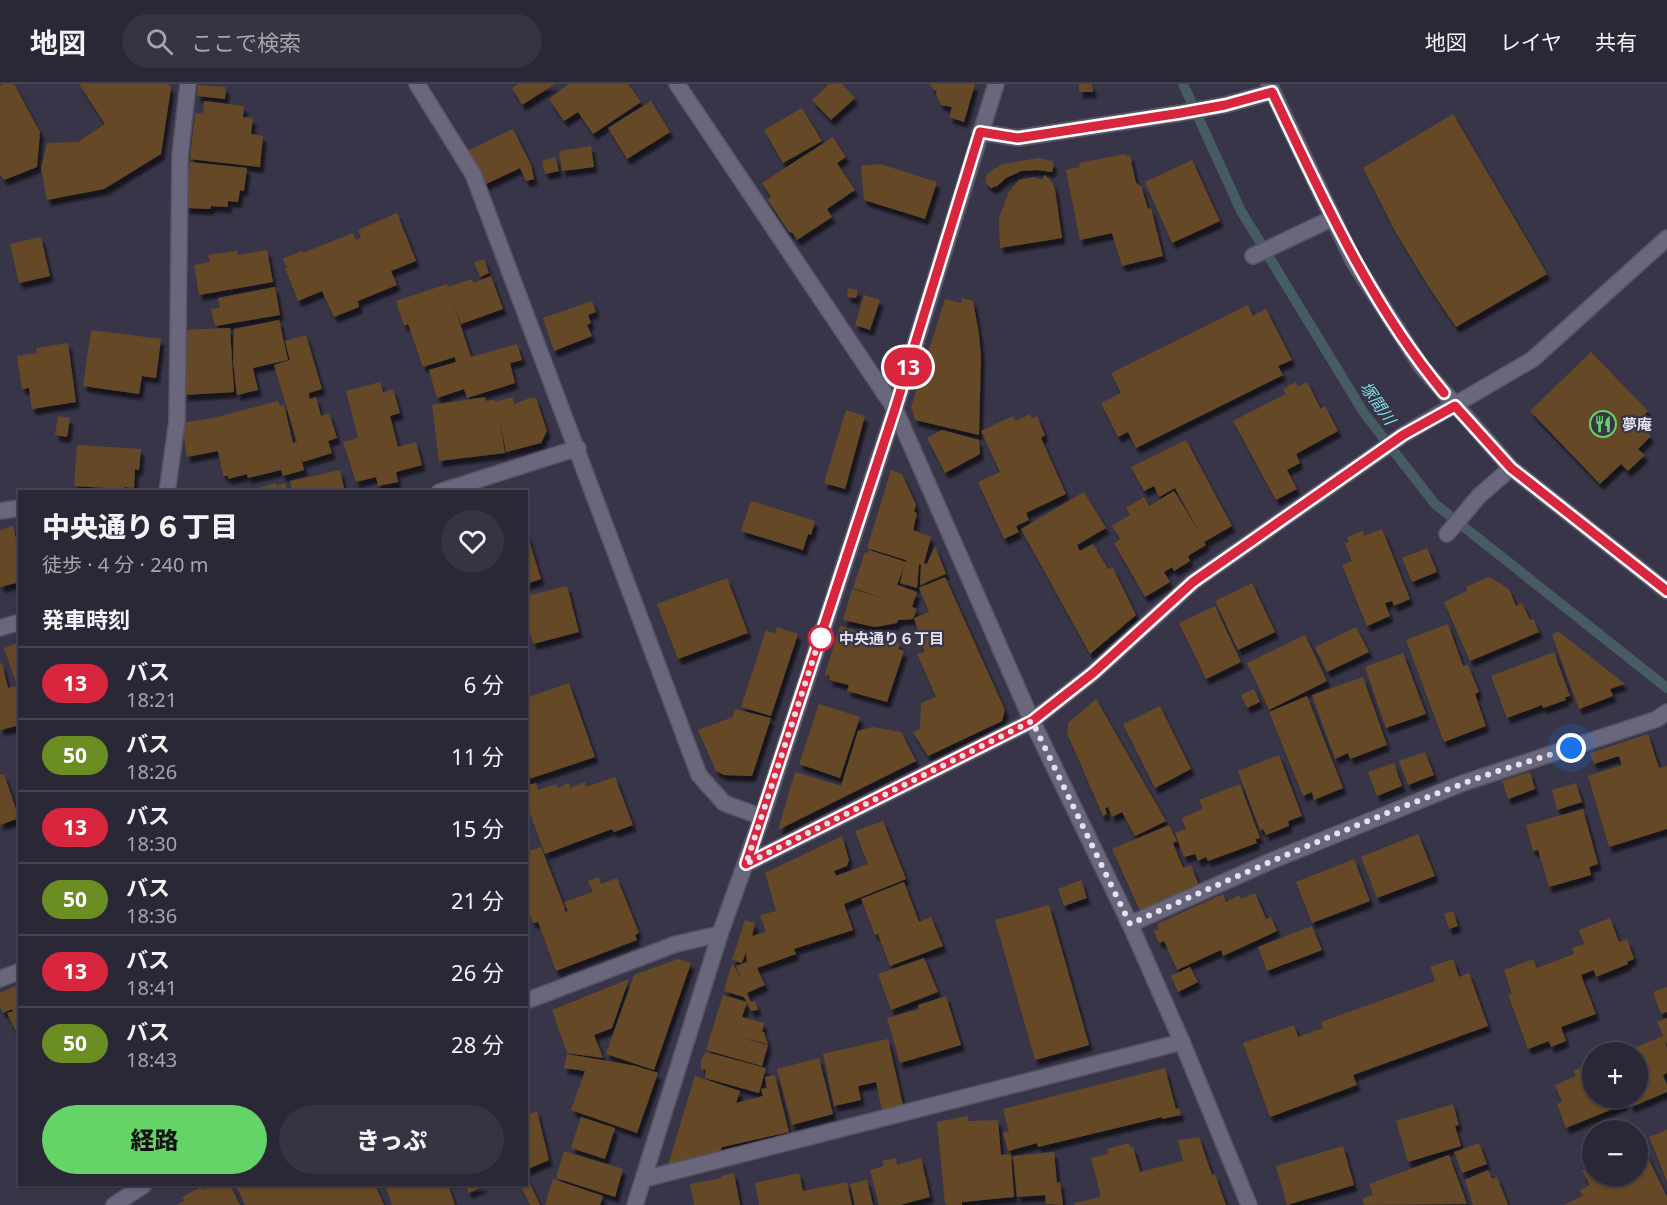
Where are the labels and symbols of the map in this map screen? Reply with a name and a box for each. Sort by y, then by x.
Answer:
line badge: 13 [881,348,935,386]
water label: 塚間川 [1355,377,1402,431]
restaurant icon: 夢庵 [1588,409,1618,439]
place label: 夢庵 [1622,414,1652,434]
marker: 中央通り６丁目 [808,625,834,651]
place label: 中央通り６丁目 [839,628,944,648]
your location [1556,733,1586,763]

